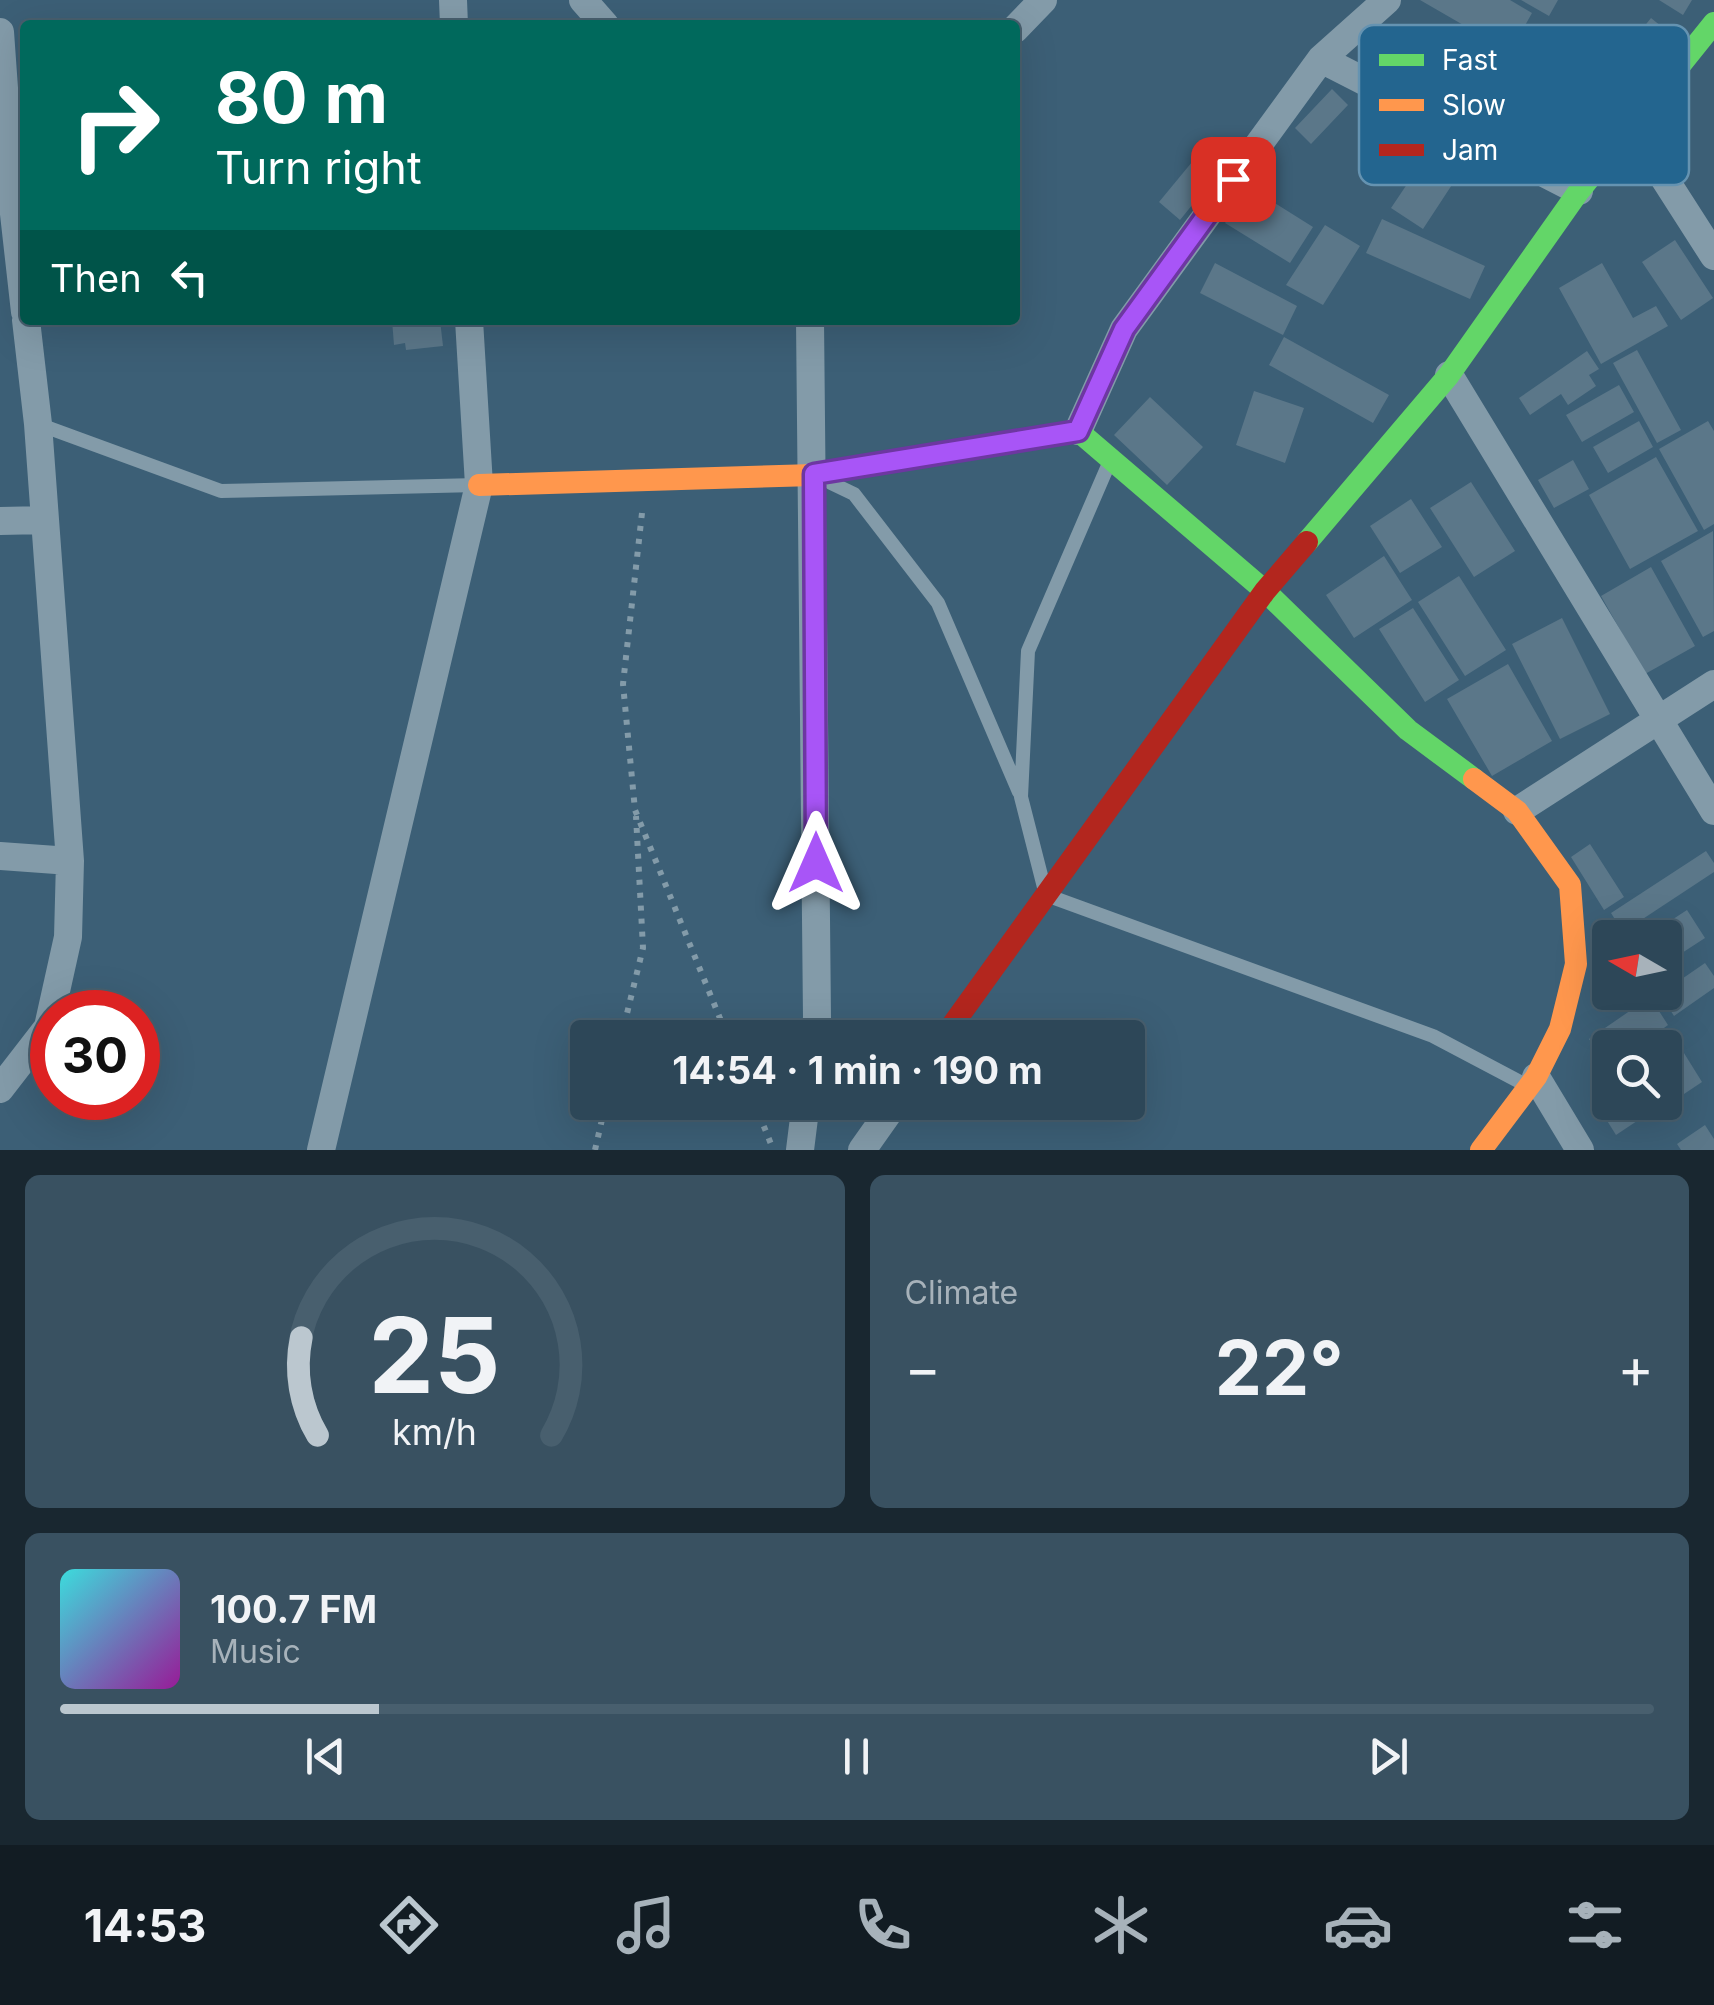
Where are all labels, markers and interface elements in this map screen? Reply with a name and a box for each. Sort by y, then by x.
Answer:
legend [1359,25,1689,185]
text: Fast [1442,43,1498,77]
text: 80 m [215,55,388,140]
icon: right [50,60,180,190]
text: Slow [1442,88,1506,122]
text: Jam [1442,133,1498,167]
pin [1191,137,1276,222]
text: Turn right [215,140,422,195]
icon: arrive [1206,152,1261,207]
icon: left [162,250,217,305]
text: Then [50,255,142,301]
position arrow [764,811,868,915]
north arrow [1592,920,1682,1010]
map controls [1592,920,1682,1120]
speed limit sign: 30 [30,990,160,1120]
button: search [1592,1030,1682,1120]
text: 14:54 · 1 min · 190 m [672,1047,1043,1093]
text: Climate [905,1273,1018,1312]
text: 25 [369,1292,501,1418]
text: 22° [1215,1322,1344,1413]
text: − [905,1335,941,1401]
text: + [1618,1335,1654,1401]
text: km/h [392,1410,477,1454]
text: 100.7 FM [210,1586,377,1632]
text: Music [210,1632,301,1671]
icon: previous [298,1729,353,1784]
icon: pause [829,1729,884,1784]
icon: next [1361,1729,1416,1784]
icon: directions [374,1890,444,1960]
icon: music [611,1890,681,1960]
icon: phone [848,1890,918,1960]
icon: climate [1086,1890,1156,1960]
icon: car [1323,1890,1393,1960]
icon: filters [1560,1890,1630,1960]
text: 14:53 [84,1898,206,1953]

